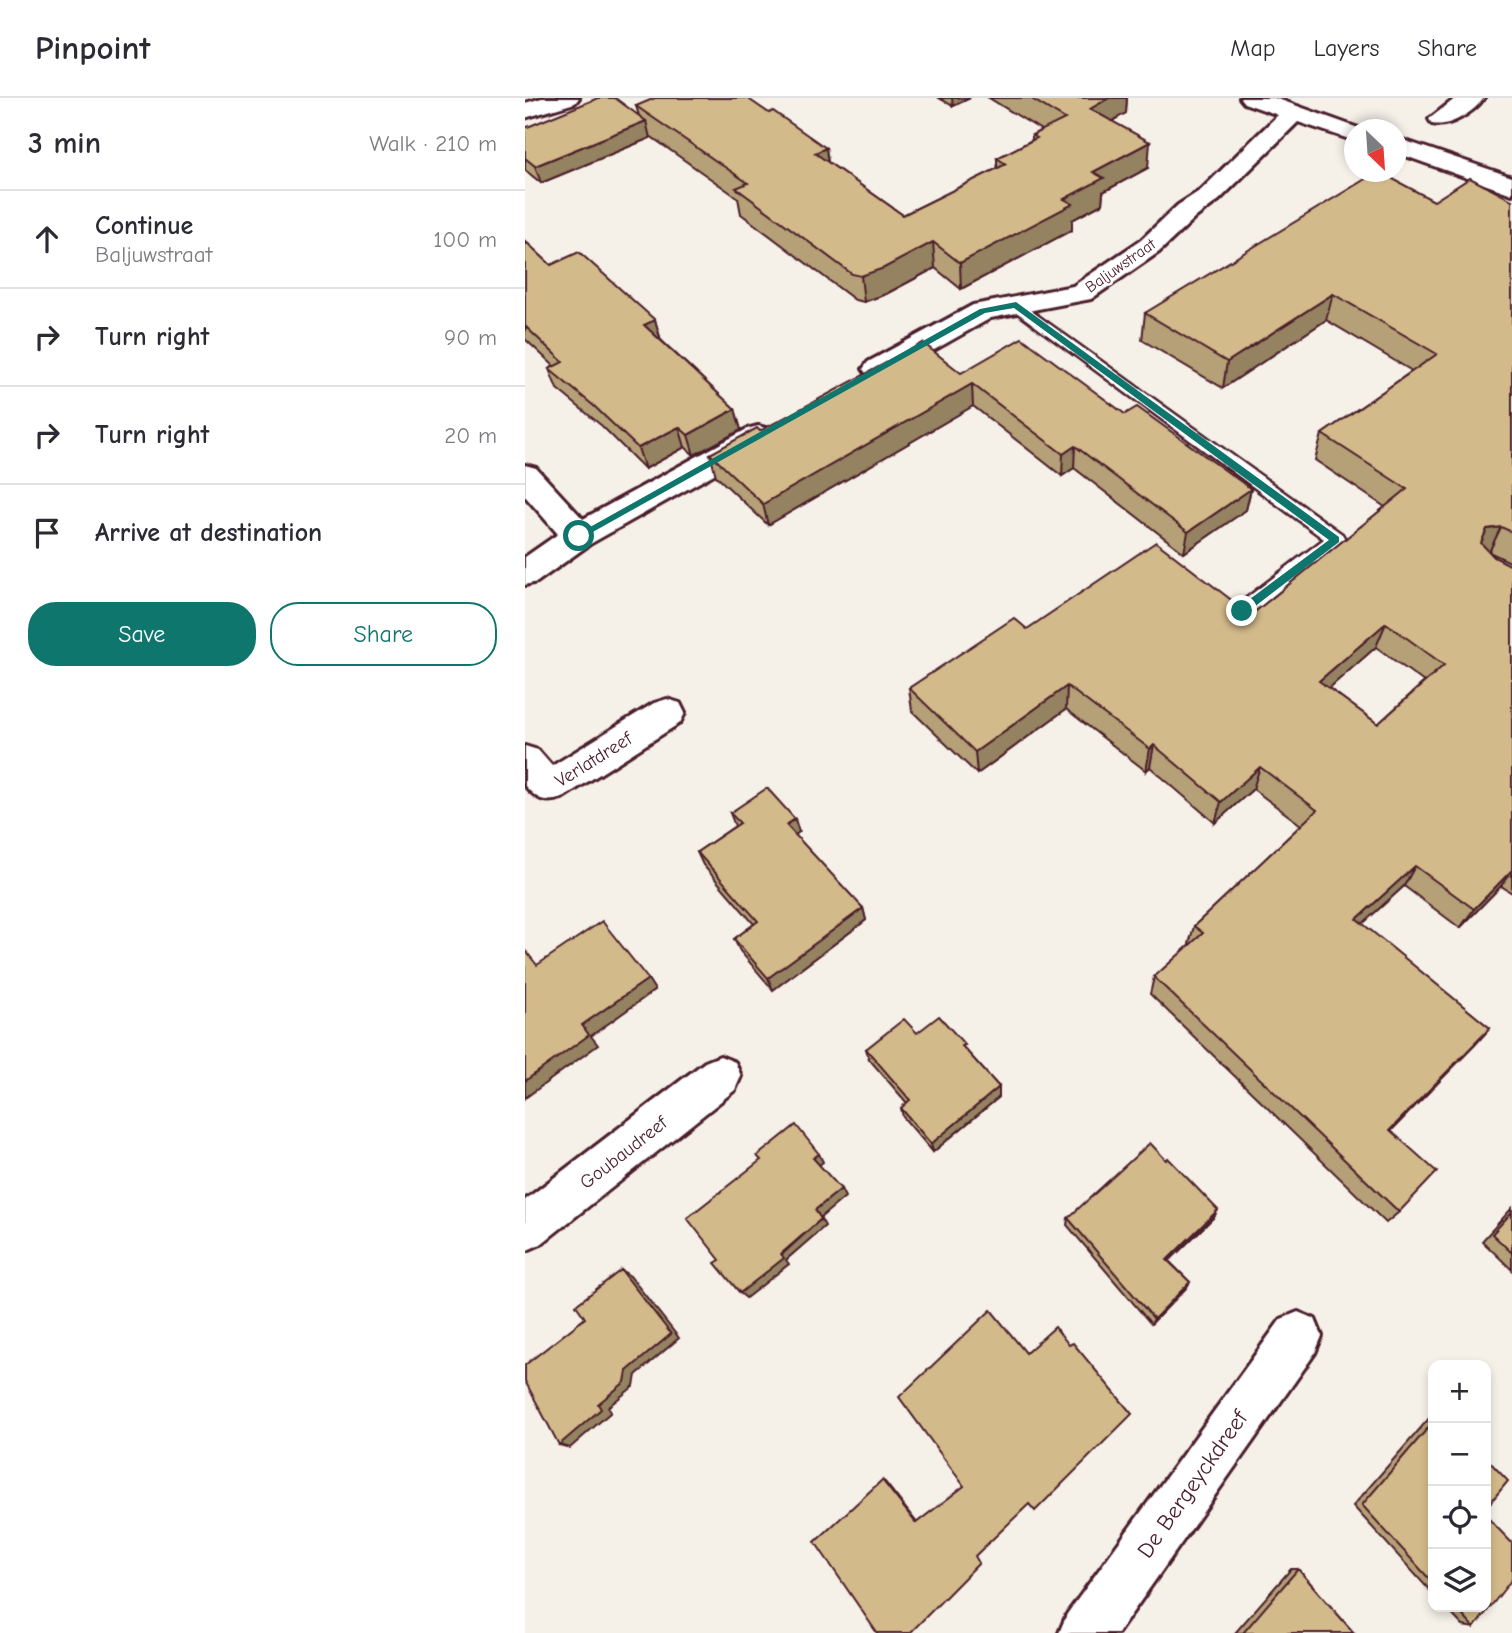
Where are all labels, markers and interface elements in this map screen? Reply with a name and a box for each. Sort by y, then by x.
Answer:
text: Pinpoint [35,29,150,67]
text: Map [1230,34,1276,62]
text: Layers [1314,34,1379,62]
text: Share [1417,34,1477,62]
north arrow [1344,119,1407,182]
text: 3 min [28,126,101,161]
text: Walk · 210 m [369,130,497,157]
text: Continue [95,211,193,241]
icon: ahead [28,220,66,258]
text: 100 m [433,226,497,253]
street label: Baljuwstraat [1082,235,1159,297]
text: Baljuwstraat [95,241,212,268]
icon: right [28,318,66,356]
text: Turn right [95,322,209,352]
text: 90 m [444,324,497,351]
icon: right [28,416,66,454]
text: Turn right [95,420,209,450]
text: 20 m [444,422,497,449]
icon: arrive [28,514,66,552]
text: Arrive at destination [95,518,322,548]
route start [563,520,594,551]
route end [1226,595,1257,626]
button: Save [28,602,256,666]
button: Share [270,602,497,666]
street label: Verlatdreef [551,727,637,792]
street label: Goubaudreef [576,1111,673,1194]
map controls [1428,1360,1491,1612]
button: + [1428,1360,1491,1423]
street label: De Bergeyckdreef [1132,1404,1254,1563]
button: − [1428,1423,1491,1486]
button: locate [1428,1486,1491,1549]
button: layers [1428,1549,1491,1612]

